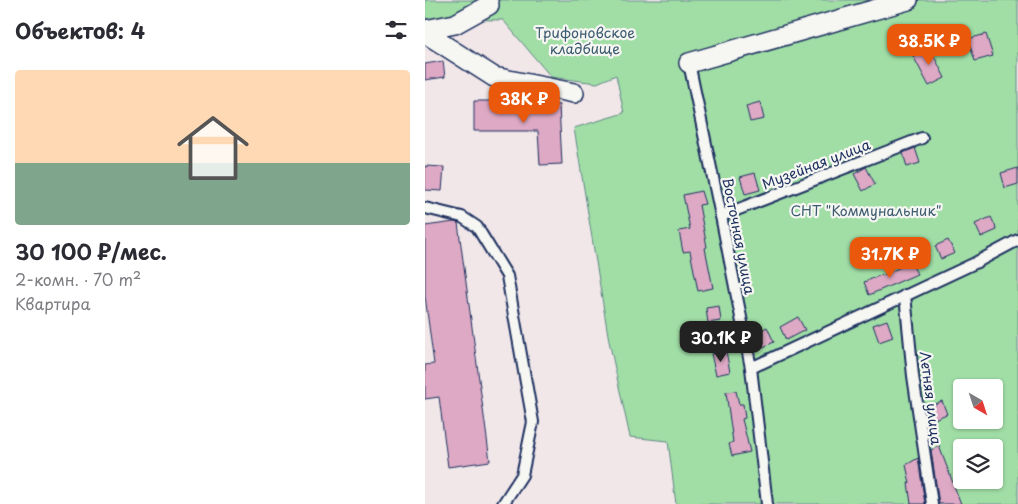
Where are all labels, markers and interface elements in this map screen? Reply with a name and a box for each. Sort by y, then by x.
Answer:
text: Объектов: 4 [15,14,145,46]
icon: filters [382,16,410,44]
park label: Трифоновское кладбище [535,22,635,59]
pin: 38.5K ₽ [883,23,975,66]
text: 38.5K ₽ [898,28,960,52]
pin: 38K ₽ [489,82,559,124]
text: 38K ₽ [500,86,548,110]
icon: home [168,103,258,193]
street label: Музейная улица [759,134,873,194]
street label: Восточная улица [717,176,761,296]
park label: СНТ "Коммунальник" [791,200,941,221]
text: 30 100 ₽/мес. [15,235,167,267]
pin: 31.7K ₽ [844,236,936,279]
text: 31.7K ₽ [861,241,919,265]
text: 2-комн. · 70 m² [15,267,141,291]
text: Квартира [15,291,90,315]
pin: 30.1K ₽ [675,320,767,363]
text: 30.1K ₽ [691,325,751,349]
street label: Летняя улица [915,350,947,446]
north arrow [953,379,1003,429]
map controls [953,379,1003,489]
button: layers [953,439,1003,489]

